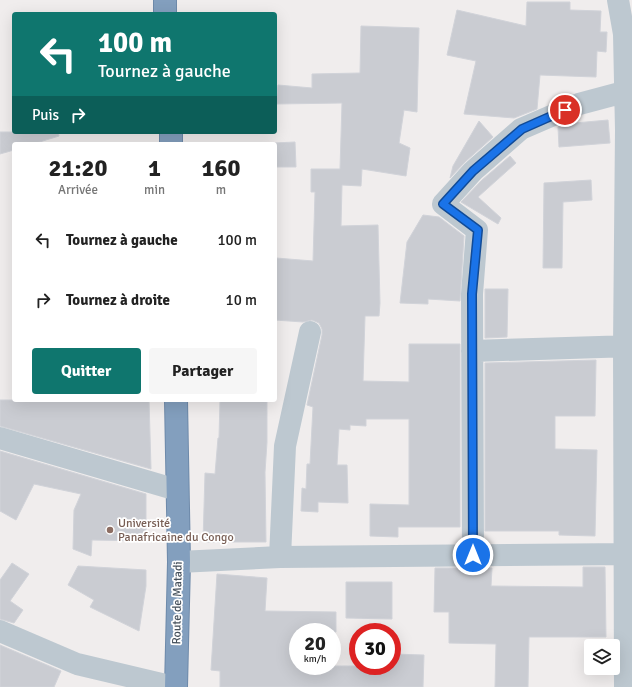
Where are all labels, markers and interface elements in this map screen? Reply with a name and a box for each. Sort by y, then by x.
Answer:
text: 100 m [98,26,172,60]
icon: left [32,28,84,80]
text: Tournez à gauche [98,60,231,82]
pin [548,93,582,127]
icon: arrive [554,99,576,121]
icon: right [67,104,89,126]
text: Puis [32,106,59,124]
text: 21:20 [49,153,107,183]
text: 1 [148,153,161,183]
text: 160 [202,153,240,183]
text: Arrivée [58,182,98,198]
text: min [144,182,165,198]
text: m [216,182,226,198]
icon: left [32,229,54,251]
text: Tournez à gauche [66,231,178,249]
text: 100 m [217,231,257,249]
icon: right [32,289,54,311]
text: Tournez à droite [66,291,170,309]
text: 10 m [226,291,257,309]
button: Quitter [32,348,141,394]
button: Partager [149,348,257,394]
place label: Université Panafricaine du Congo [118,516,234,545]
marker: Université Panafricaine du Congo [105,525,115,535]
position arrow [452,534,494,576]
street label: Route de Matadi [169,561,186,645]
speed limit sign: 30 [349,623,401,675]
text: 20 [304,631,326,656]
map controls [584,639,620,675]
button: layers [584,639,620,675]
text: km/h [304,653,326,665]

